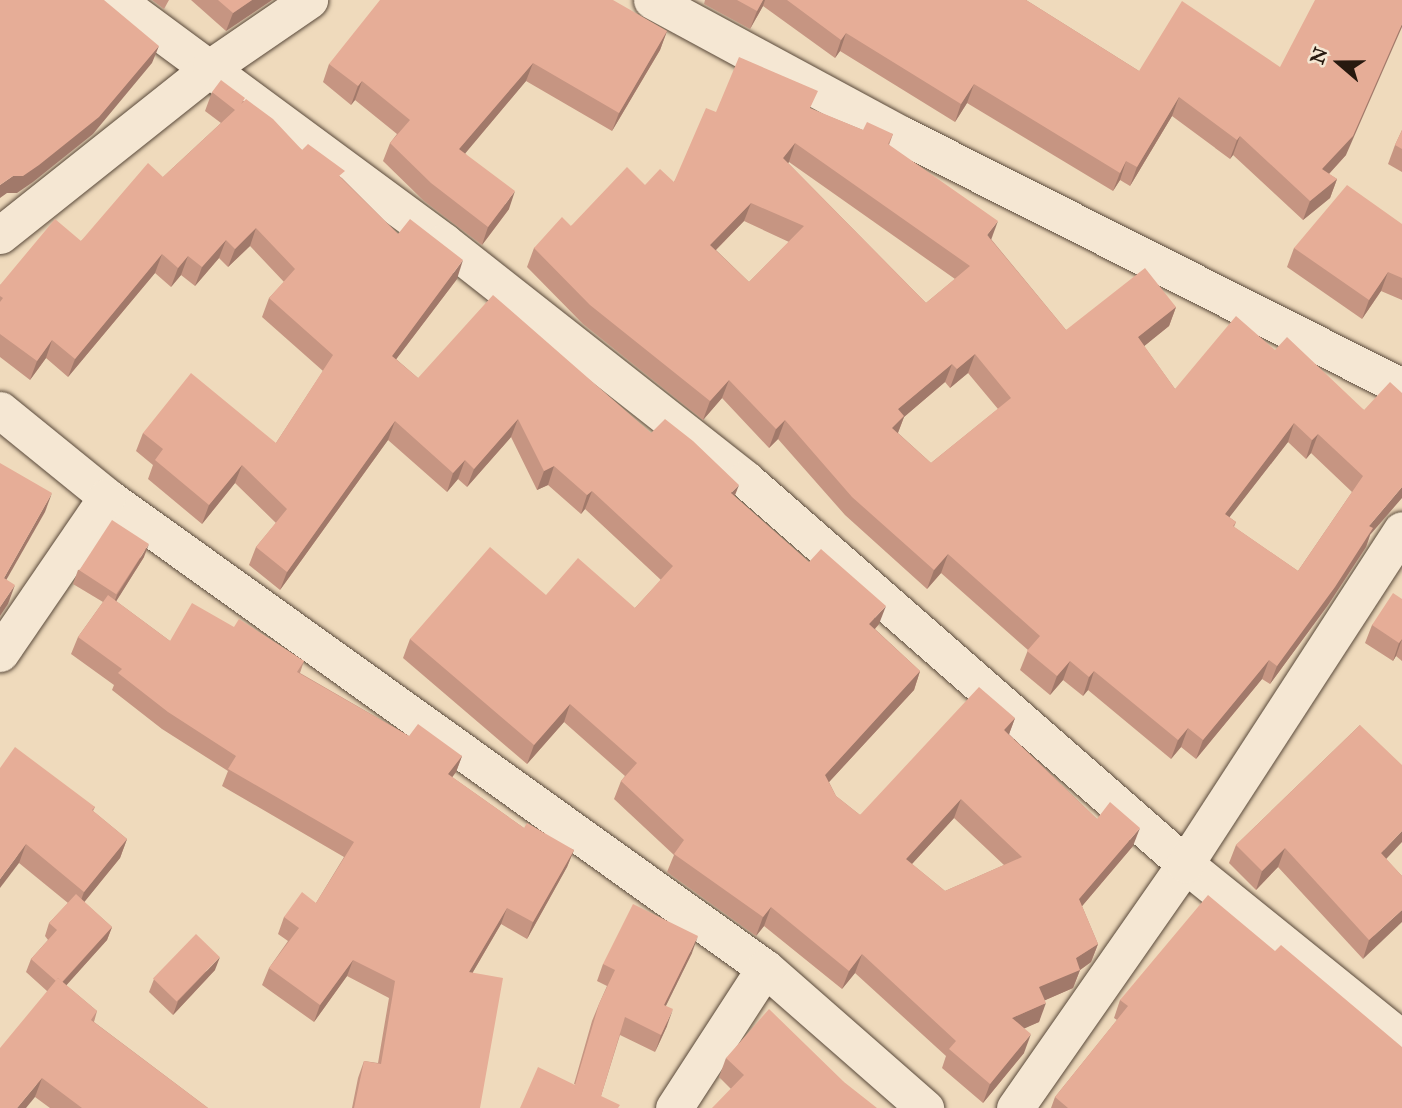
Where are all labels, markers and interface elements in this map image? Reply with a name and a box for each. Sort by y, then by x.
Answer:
north arrow [1304,28,1374,98]
text: N [1305,44,1332,67]

